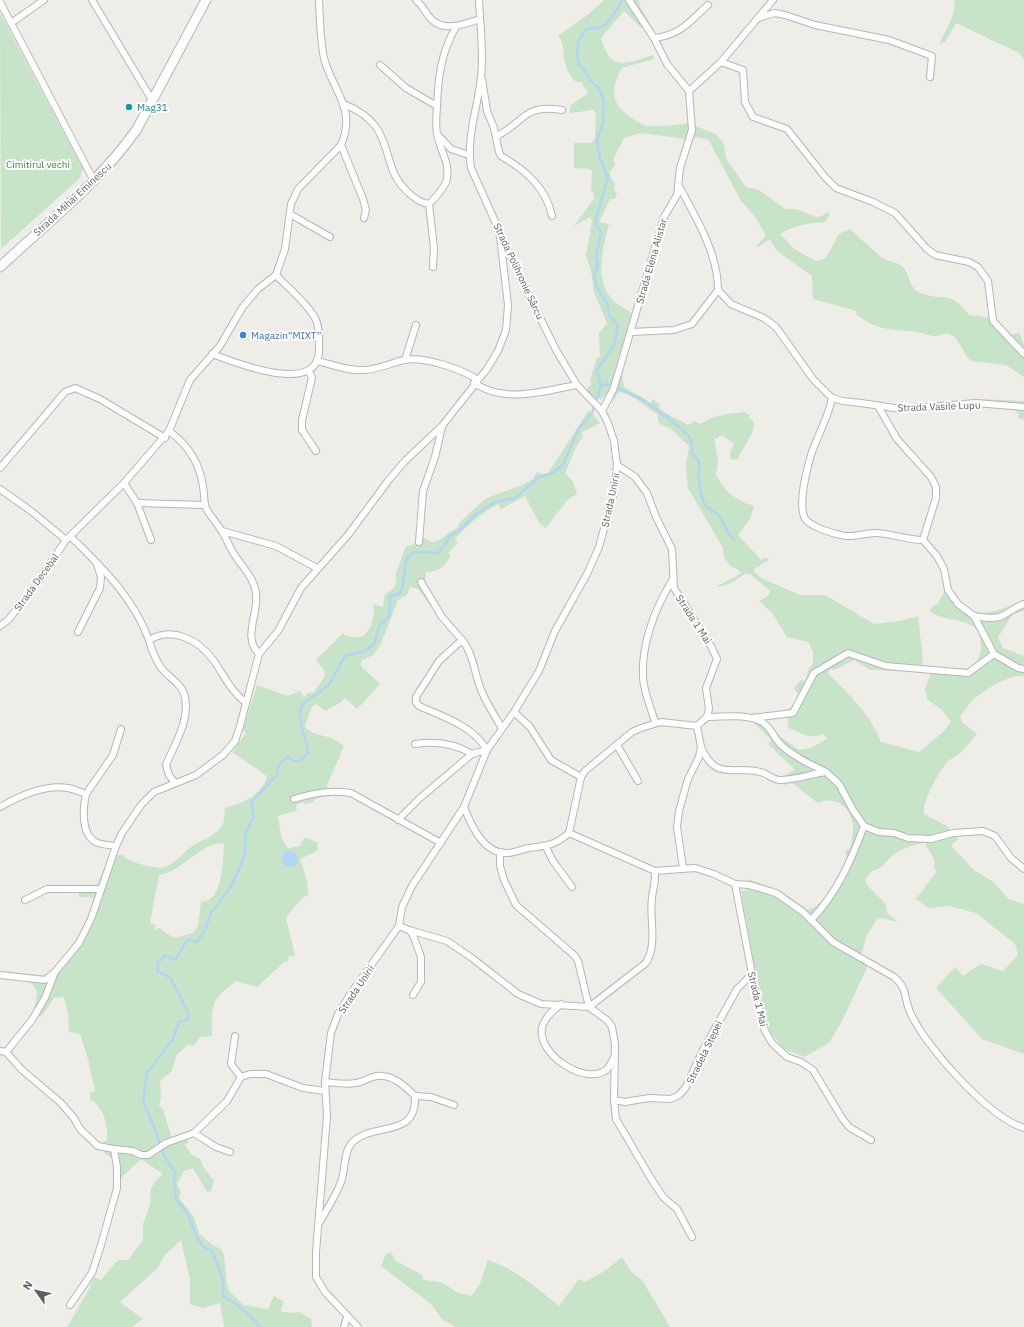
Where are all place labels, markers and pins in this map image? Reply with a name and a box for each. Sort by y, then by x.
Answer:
place label: Mag31 [137,101,168,114]
marker: Mag31 [124,102,134,112]
place label: Magazin”MIXT” [251,329,322,342]
marker: Magazin”MIXT” [238,330,248,340]

